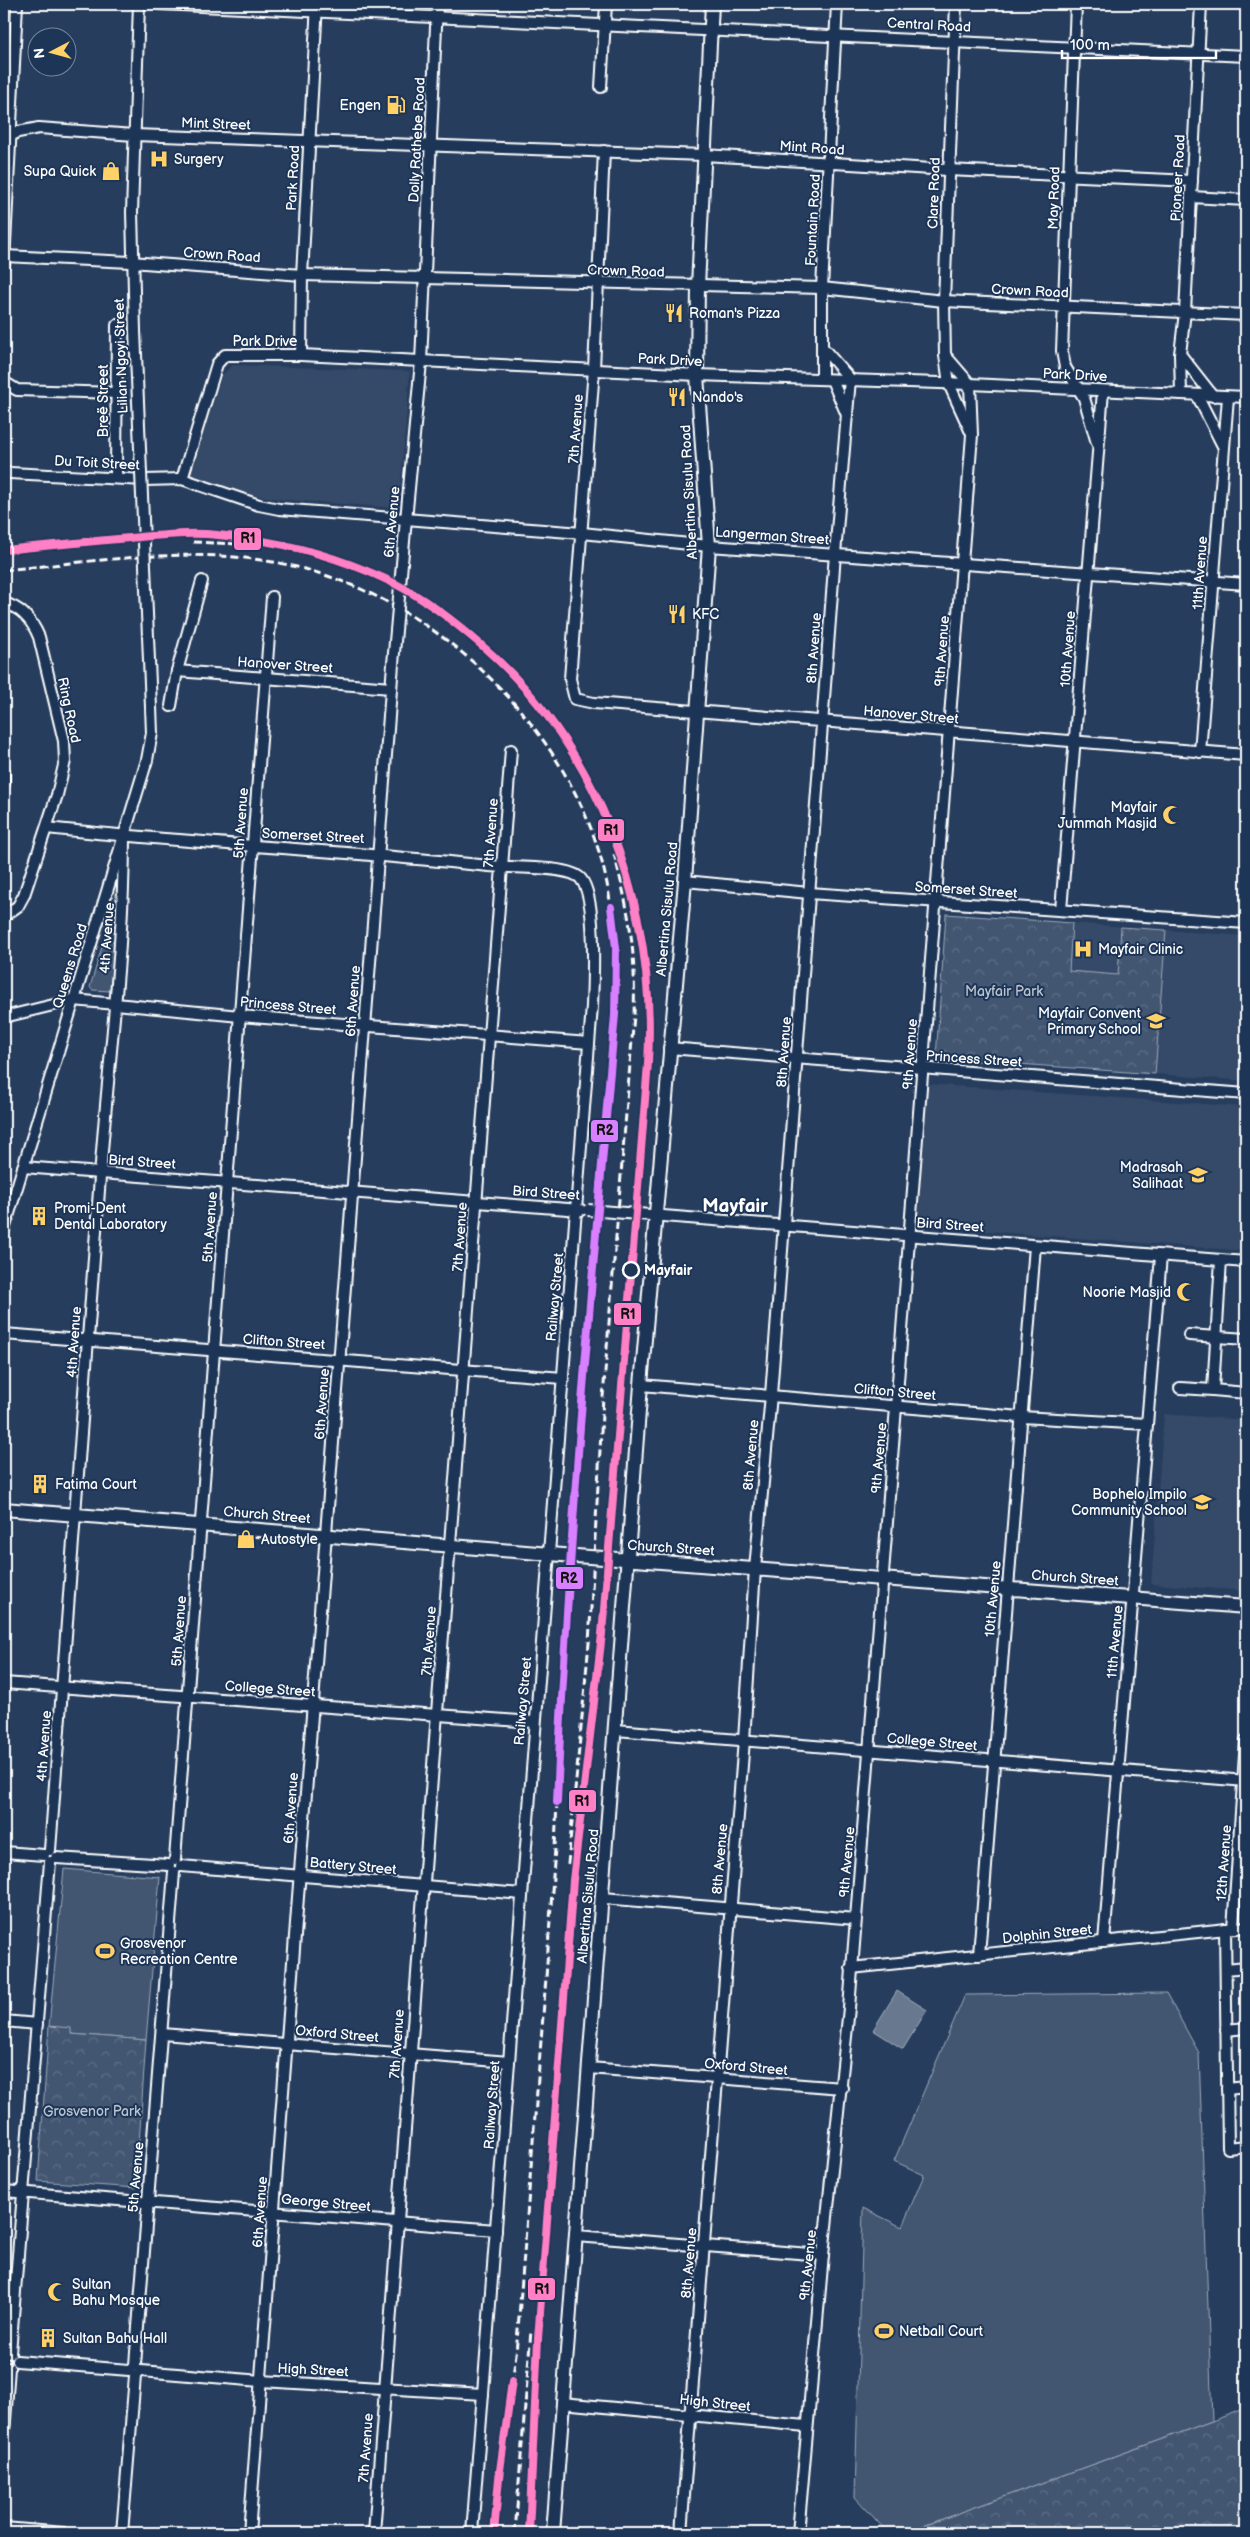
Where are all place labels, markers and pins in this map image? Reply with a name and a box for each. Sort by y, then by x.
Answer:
fuel station icon: Engen [385,94,407,116]
place label: Engen [340,97,381,114]
hospital icon: Surgery [148,148,170,170]
place label: Surgery [174,151,224,168]
shop icon: Supa Quick [100,160,122,182]
place label: Supa Quick [24,163,96,180]
restaurant icon: Roman's Pizza [663,302,685,324]
place label: Roman's Pizza [689,305,780,322]
restaurant icon: Nando's [666,386,688,408]
place label: Nando's [692,389,743,406]
restaurant icon: KFC [666,603,688,625]
place label: KFC [692,606,719,623]
place label: Mayfair Jummah Masjid [1058,799,1158,832]
mosque icon: Mayfair Jummah Masjid [1161,804,1183,826]
hospital icon: Mayfair Clinic [1072,938,1094,960]
place label: Mayfair Clinic [1098,941,1183,958]
place label: Mayfair Convent Primary School [1038,1005,1142,1038]
school or university icon: Mayfair Convent Primary School [1145,1010,1167,1032]
place label: Madrasah Salihaat [1120,1159,1184,1192]
school or university icon: Madrasah Salihaat [1187,1164,1209,1186]
place label: Promi-Dent Dental Laboratory [54,1200,168,1233]
building icon: Promi-Dent Dental Laboratory [28,1205,50,1227]
marker: Mayfair [622,1261,640,1279]
place label: Mayfair [644,1262,693,1279]
mosque icon: Noorie Masjid [1175,1281,1197,1303]
place label: Noorie Masjid [1083,1284,1171,1301]
building icon: Fatima Court [29,1473,51,1495]
place label: Fatima Court [55,1476,137,1493]
place label: Bophelo Impilo Community School [1071,1486,1187,1519]
school or university icon: Bophelo Impilo Community School [1191,1491,1213,1513]
shop icon: Autostyle [235,1528,257,1550]
place label: Autostyle [261,1531,318,1548]
place label: Grosvenor Recreation Centre [120,1935,237,1968]
sports icon: Grosvenor Recreation Centre [94,1940,116,1962]
place label: Sultan Bahu Mosque [72,2276,160,2309]
mosque icon: Sultan Bahu Mosque [46,2281,68,2303]
sports icon: Netball Court [873,2320,895,2342]
place label: Netball Court [899,2323,984,2340]
building icon: Sultan Bahu Hall [37,2327,59,2349]
place label: Sultan Bahu Hall [63,2330,167,2347]

